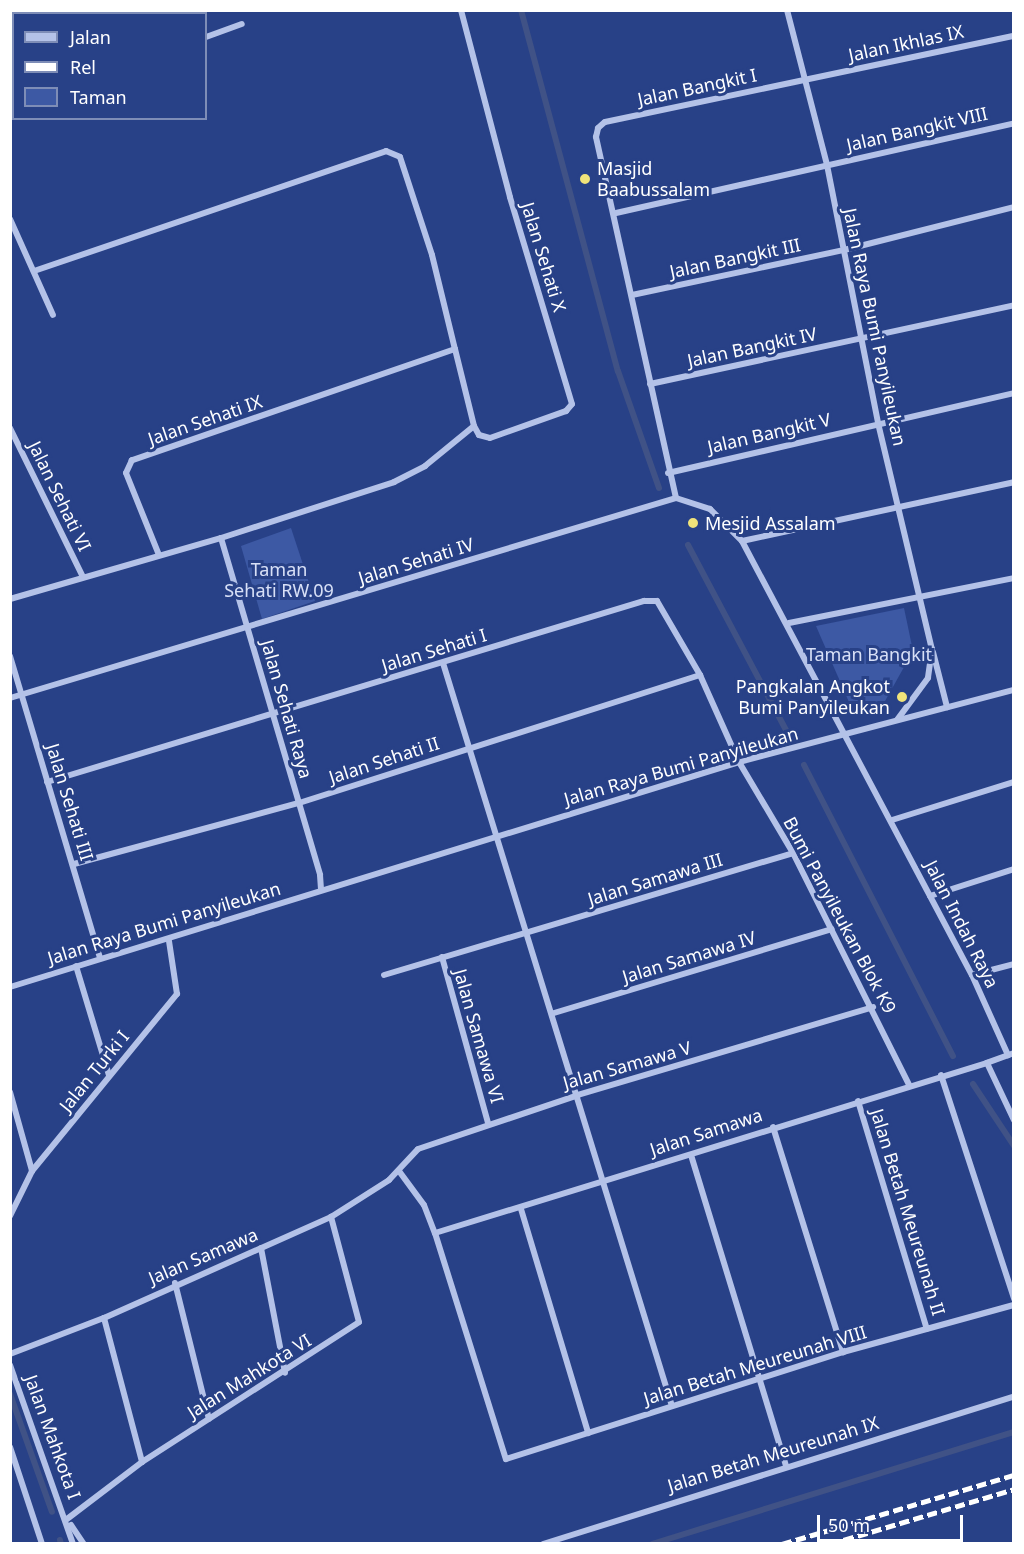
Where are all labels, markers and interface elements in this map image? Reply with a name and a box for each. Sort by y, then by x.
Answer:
legend [12,12,207,120]
street label: Jalan Ikhlas IX [846,20,966,66]
text: Jalan [70,25,111,49]
text: Rel [70,55,96,79]
street label: Jalan Bangkit I [636,64,758,110]
text: Taman [70,85,127,109]
street label: Jalan Bangkit VIII [844,102,990,156]
place label: Masjid Baabussalam [597,158,710,201]
marker: Masjid Baabussalam [578,172,592,186]
street label: Jalan Sehati X [517,200,571,314]
street label: Jalan Raya Bumi Panyileukan [839,206,911,448]
street label: Jalan Bangkit III [668,234,802,282]
street label: Jalan Bangkit IV [685,323,819,371]
street label: Jalan Sehati IX [145,390,265,450]
street label: Jalan Bangkit V [705,408,833,458]
street label: Jalan Sehati VI [24,438,96,554]
place label: Mesjid Assalam [705,512,836,534]
marker: Mesjid Assalam [686,516,700,530]
street label: Jalan Sehati IV [356,533,476,589]
park label: Taman Sehati RW.09 [224,559,334,602]
street label: Jalan Sehati I [379,624,489,676]
street label: Jalan Sehati Raya [257,637,317,781]
park label: Taman Bangkit [806,643,932,665]
place label: Pangkalan Angkot Bumi Panyileukan [736,676,890,718]
marker: Pangkalan Angkot Bumi Panyileukan [895,690,909,704]
street label: Jalan Raya Bumi Panyileukan [561,722,801,810]
street label: Jalan Sehati II [326,732,442,788]
street label: Jalan Sehati III [42,741,98,863]
street label: Bumi Panyileukan Blok K9 [779,813,901,1017]
street label: Jalan Samawa III [585,848,725,910]
street label: Jalan Indah Raya [921,857,1003,991]
street label: Jalan Raya Bumi Panyileukan [45,877,283,969]
street label: Jalan Samawa IV [620,926,758,988]
street label: Jalan Samawa VI [450,967,508,1105]
street label: Jalan Turki I [55,1026,133,1116]
street label: Jalan Samawa V [560,1036,694,1094]
street label: Jalan Samawa [647,1104,765,1160]
street label: Jalan Betah Meureunah II [866,1106,950,1318]
street label: Jalan Samawa [145,1223,261,1289]
street label: Jalan Betah Meureunah VIII [641,1321,869,1409]
street label: Jalan Mahkota VI [183,1329,315,1423]
street label: Jalan Mahkota I [20,1372,86,1502]
street label: Jalan Betah Meureunah IX [665,1412,881,1496]
scale bar [820,1503,966,1541]
text: 50 m [828,1513,870,1537]

